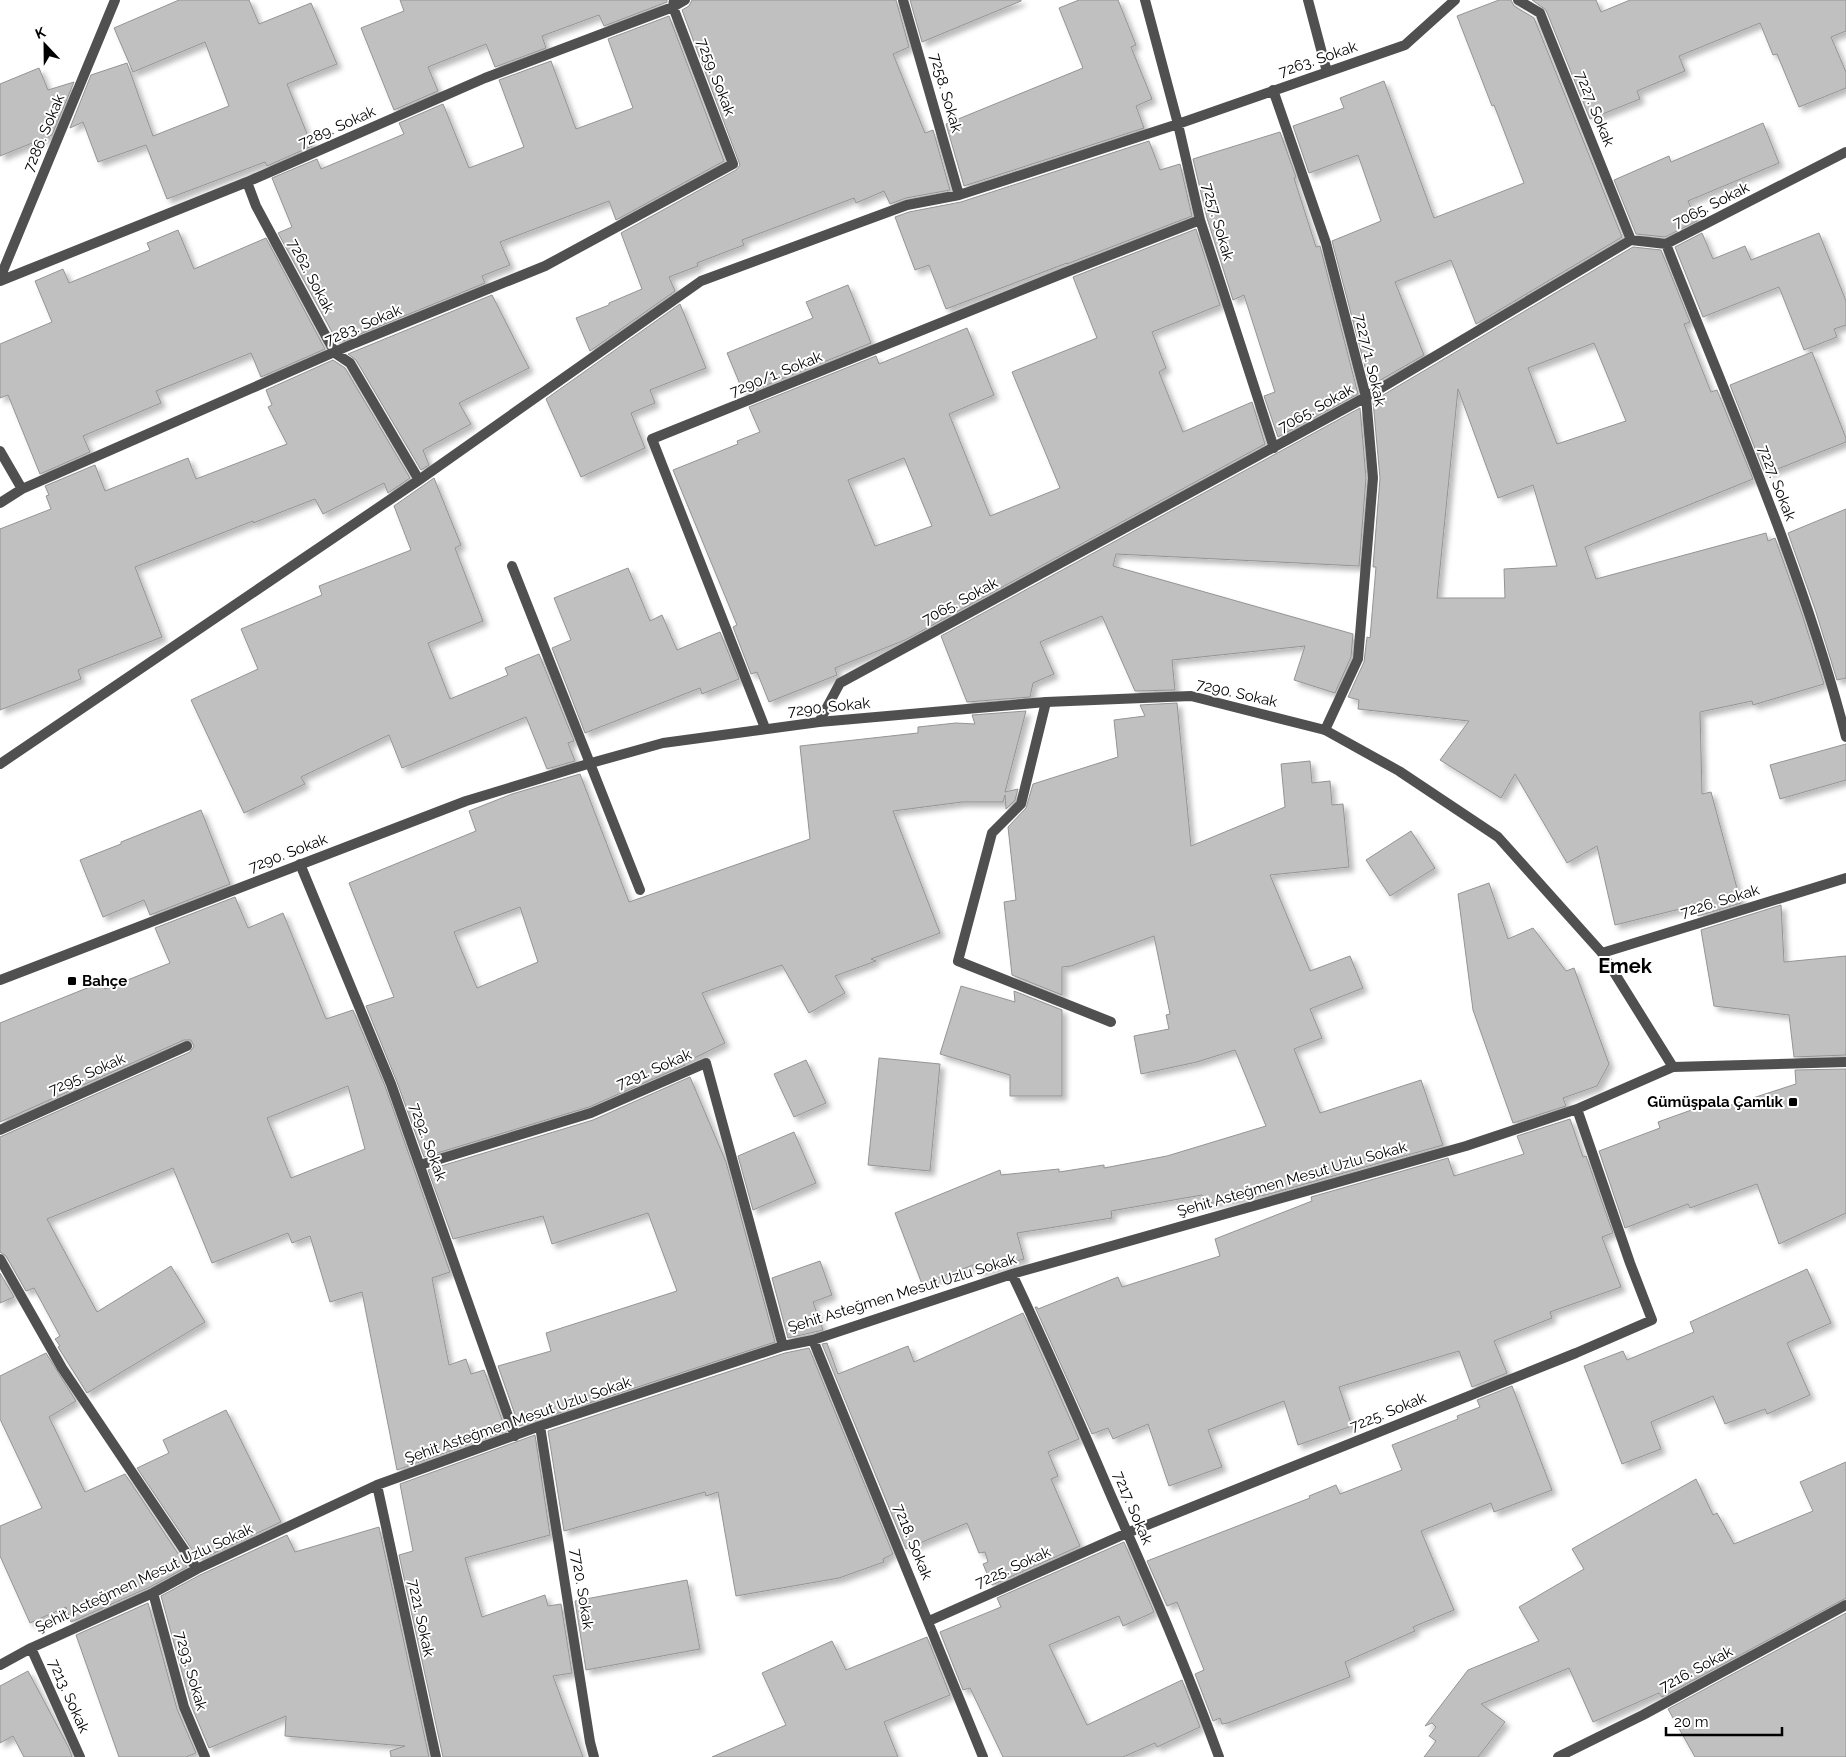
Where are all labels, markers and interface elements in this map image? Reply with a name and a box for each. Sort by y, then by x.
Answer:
north arrow [20,20,70,70]
text: K [33,24,48,42]
street label: 7259. Sokak [693,36,739,118]
street label: 7263. Sokak [1276,37,1360,81]
street label: 7258. Sokak [926,51,966,135]
street label: 7227. Sokak [1572,69,1618,149]
street label: 7286. Sokak [20,91,68,174]
street label: 7289. Sokak [296,102,378,152]
street label: 7065. Sokak [1670,178,1752,232]
street label: 7257. Sokak [1198,181,1238,263]
street label: 7262. Sokak [284,236,338,316]
street label: 7283. Sokak [322,301,404,349]
street label: 7227/1. Sokak [1351,312,1389,408]
street label: 7290/1. Sokak [727,347,825,401]
street label: 7065. Sokak [1275,380,1357,436]
street label: 7227. Sokak [1754,443,1800,523]
street label: 7065. Sokak [919,574,1001,628]
street label: 7290. Sokak [1195,675,1279,711]
street label: 7290. Sokak [787,694,871,720]
street label: 7290. Sokak [246,830,330,876]
street label: 7226. Sokak [1678,880,1762,922]
district label: Emek [1598,954,1653,978]
place label: Bahçe [82,972,127,990]
marker: Bahçe [66,975,78,987]
street label: 7291. Sokak [614,1045,694,1093]
street label: 7295. Sokak [46,1049,128,1099]
place label: Gümüşpala Çamlık [1647,1093,1784,1111]
marker: Gümüşpala Çamlık [1787,1096,1799,1108]
street label: 7292. Sokak [406,1101,450,1183]
street label: Şehit Asteğmen Mesut Uzlu Sokak [1175,1138,1409,1220]
street label: Şehit Asteğmen Mesut Uzlu Sokak [786,1250,1019,1336]
street label: Şehit Asteğmen Mesut Uzlu Sokak [403,1373,634,1467]
street label: 7225. Sokak [1347,1389,1429,1435]
street label: 7217. Sokak [1109,1469,1157,1547]
street label: 7218. Sokak [890,1502,936,1582]
street label: Şehit Asteğmen Mesut Uzlu Sokak [32,1520,256,1636]
street label: 7225. Sokak [973,1542,1053,1592]
street label: 7720. Sokak [567,1547,597,1631]
street label: 7221. Sokak [404,1578,438,1658]
street label: 7293. Sokak [171,1629,211,1713]
street label: 7216. Sokak [1656,1642,1736,1696]
street label: 7213. Sokak [45,1656,93,1736]
scale bar [1666,1704,1782,1736]
text: 20 m [1674,1713,1709,1731]

